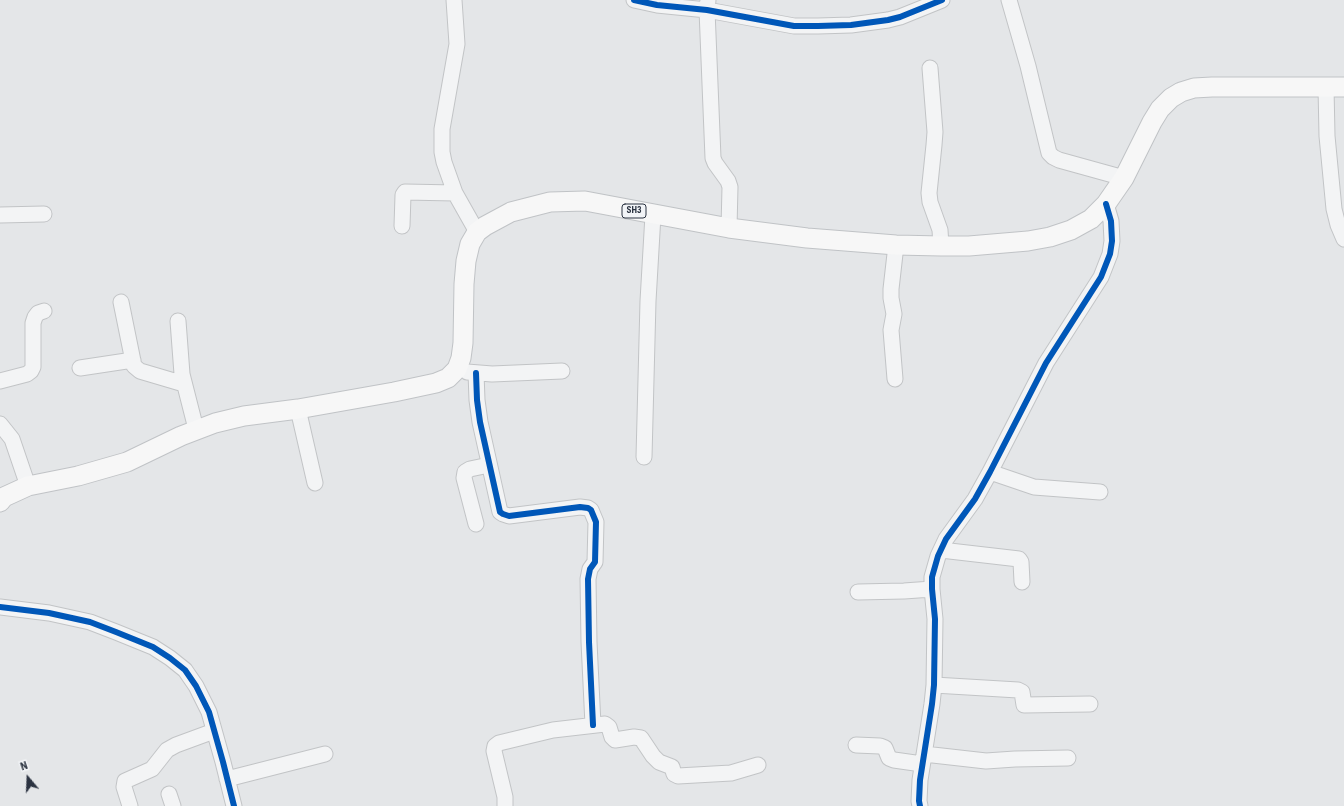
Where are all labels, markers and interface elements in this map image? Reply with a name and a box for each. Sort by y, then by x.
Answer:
road number: SH3 [622,204,646,218]
north arrow [8,758,48,798]
text: N [19,759,29,773]

